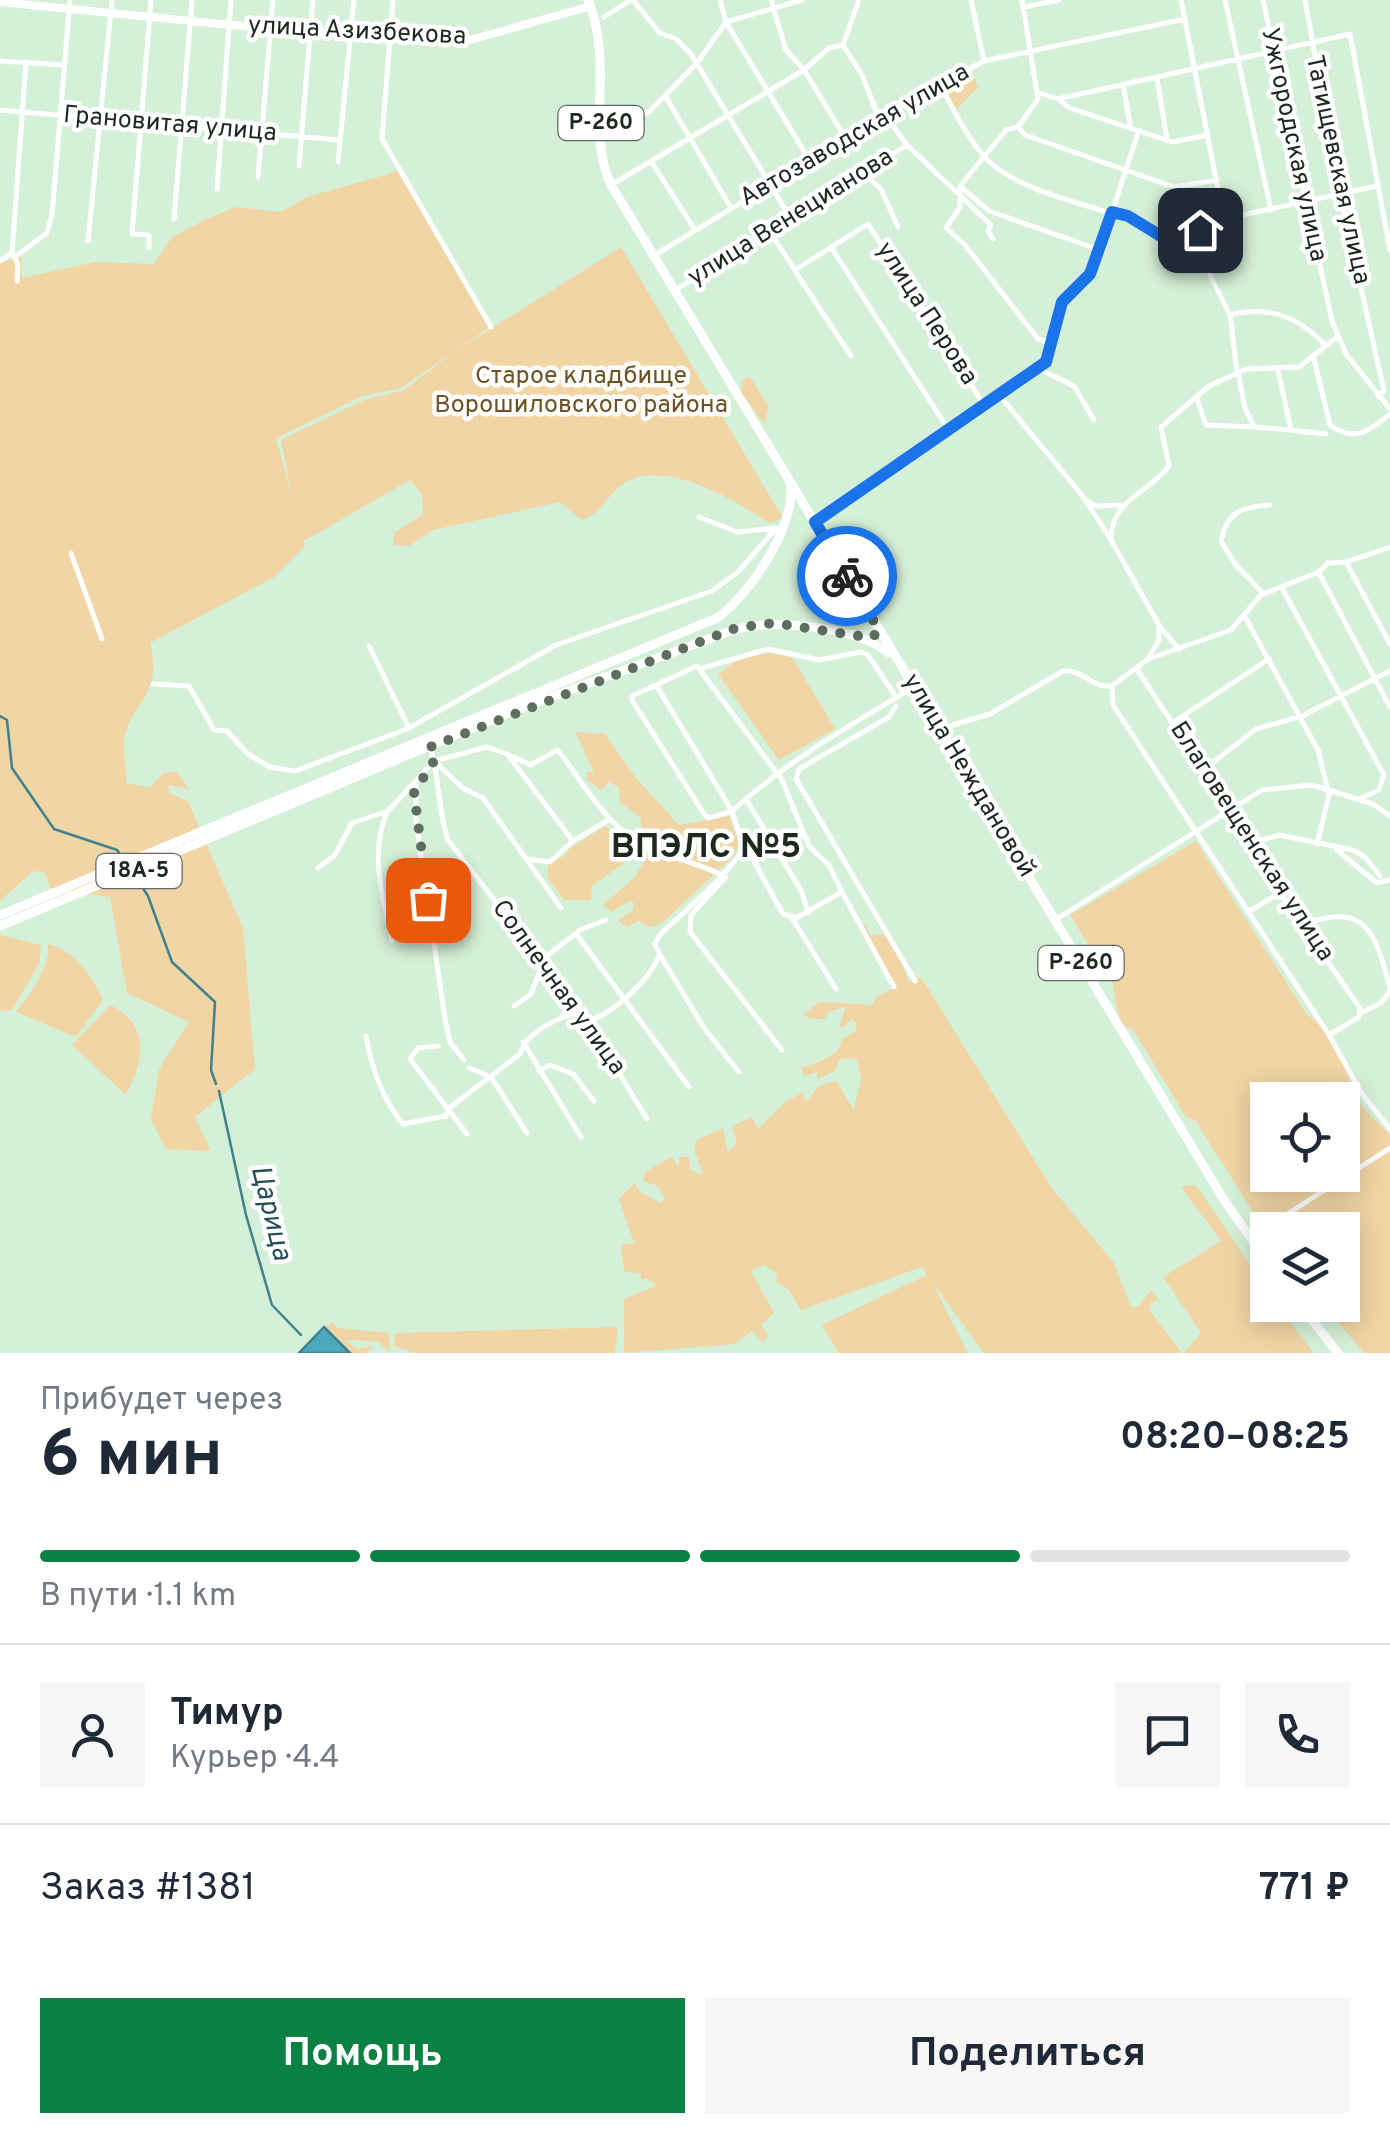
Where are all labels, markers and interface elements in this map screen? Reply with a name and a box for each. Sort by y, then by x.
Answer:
street label: улица Азизбекова [247,10,467,54]
street label: Ужгородская улица [1253,25,1333,265]
street label: Татищевская улица [1297,53,1377,287]
street label: Автозаводская улица [734,57,976,215]
street label: Грановитая улица [62,100,278,150]
road number: Р-260 [558,106,644,140]
street label: улица Венецианова [682,142,900,294]
pin [1158,188,1243,273]
icon: home [1173,203,1228,258]
street label: улица Перова [868,236,984,392]
park label: Старое кладбище Ворошиловского района [434,361,728,422]
courier [797,526,897,626]
icon: bike [820,549,875,604]
street label: улица Неждановой [894,668,1042,884]
street label: Благовещенская улица [1161,716,1341,968]
district label: ВПЭЛС №5 [611,826,801,870]
road number: 18А-5 [96,854,182,888]
pin [386,858,471,943]
icon: bag [401,873,456,928]
street label: Солнечная улица [484,894,632,1082]
road number: Р-260 [1038,946,1124,980]
map controls [1250,1082,1360,1322]
button: locate [1250,1082,1360,1192]
water label: Царица [241,1162,299,1265]
button: layers [1250,1212,1360,1322]
text: Прибудет через [40,1381,283,1421]
text: 08:20–08:25 [1120,1414,1350,1463]
text: 6 мин [40,1417,223,1499]
text: В пути · 1.1 km [40,1577,236,1617]
button: person [40,1682,145,1787]
button: chat [1115,1682,1220,1787]
button: phone [1245,1682,1350,1787]
text: Тимур [170,1690,284,1739]
text: Курьер · 4.4 [170,1739,339,1779]
text: Заказ #1381 [40,1865,256,1914]
text: 771 ₽ [1259,1865,1350,1914]
button: Помощь [40,1998,685,2113]
button: Поделиться [705,1998,1350,2113]

